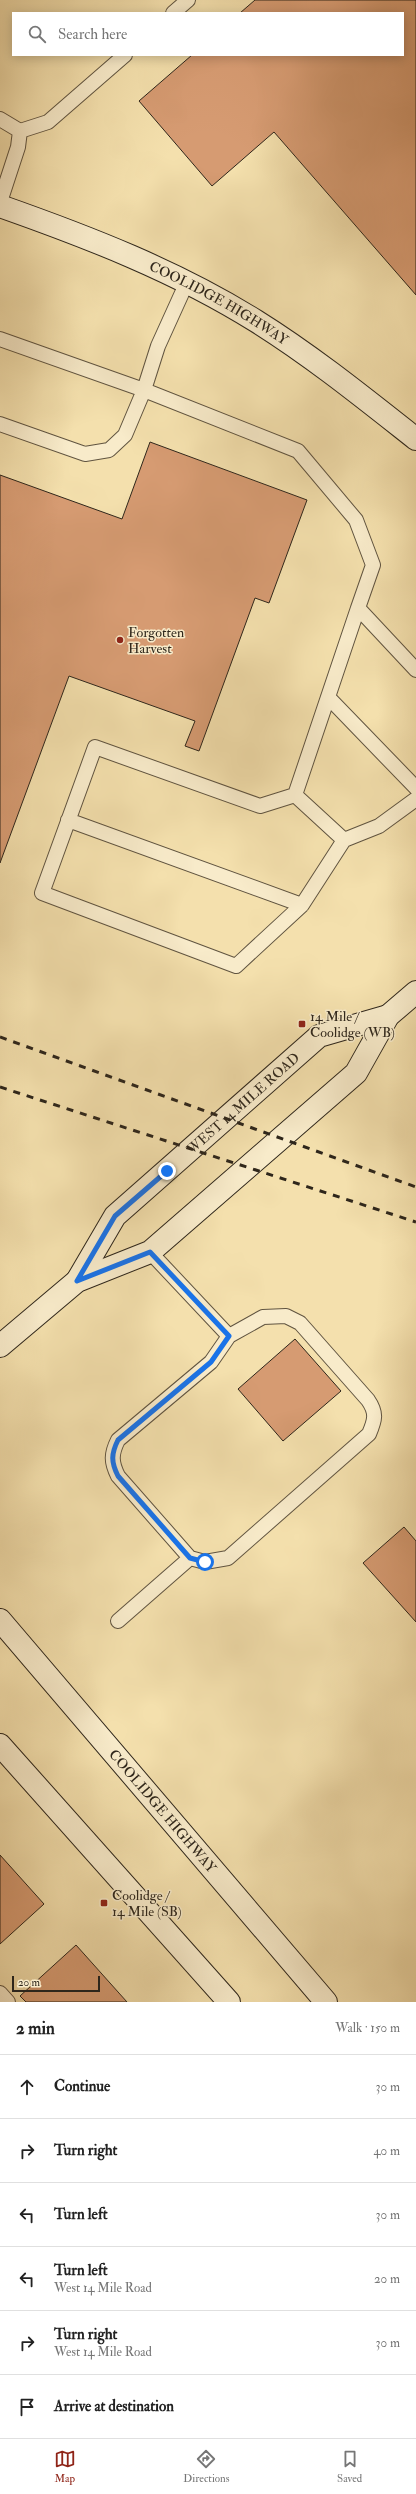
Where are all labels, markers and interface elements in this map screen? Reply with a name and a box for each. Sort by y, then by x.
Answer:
search box [12,12,404,56]
icon: search [26,23,48,45]
text: Search here [58,25,127,44]
street label: COOLIDGE HIGHWAY [147,258,292,349]
place label: Forgotten Harvest [128,624,184,657]
marker: Forgotten Harvest [115,635,125,645]
place label: 14 Mile / Coolidge (WB) [310,1008,395,1041]
marker: 14 Mile / Coolidge (WB) [297,1019,307,1029]
street label: WEST 14 MILE ROAD [183,1049,303,1158]
route end [158,1162,176,1180]
route start [196,1553,214,1571]
street label: COOLIDGE HIGHWAY [105,1746,220,1877]
place label: Coolidge / 14 Mile (SB) [112,1887,182,1920]
marker: Coolidge / 14 Mile (SB) [99,1898,109,1908]
scale bar [12,1974,100,1993]
text: 20 m [18,1976,40,1989]
text: 2 min [16,2018,55,2039]
text: Walk · 150 m [335,2020,400,2036]
icon: ahead [16,2076,38,2098]
text: Continue [54,2077,110,2096]
text: 30 m [376,2079,400,2095]
icon: right [16,2140,38,2162]
text: Turn right [54,2141,117,2160]
text: 40 m [374,2143,400,2159]
icon: left [16,2204,38,2226]
text: Turn left [54,2205,108,2224]
text: 30 m [376,2207,400,2223]
text: Turn left [54,2261,108,2280]
icon: left [16,2268,38,2290]
text: 20 m [374,2271,400,2287]
text: West 14 Mile Road [54,2280,152,2296]
text: Turn right [54,2325,117,2344]
icon: right [16,2332,38,2354]
text: 30 m [376,2335,400,2351]
text: West 14 Mile Road [54,2344,152,2360]
icon: arrive [16,2396,38,2418]
text: Arrive at destination [54,2397,174,2416]
tab: Map [54,2448,76,2485]
tab: Directions [183,2448,230,2485]
tab: Saved [337,2448,362,2485]

